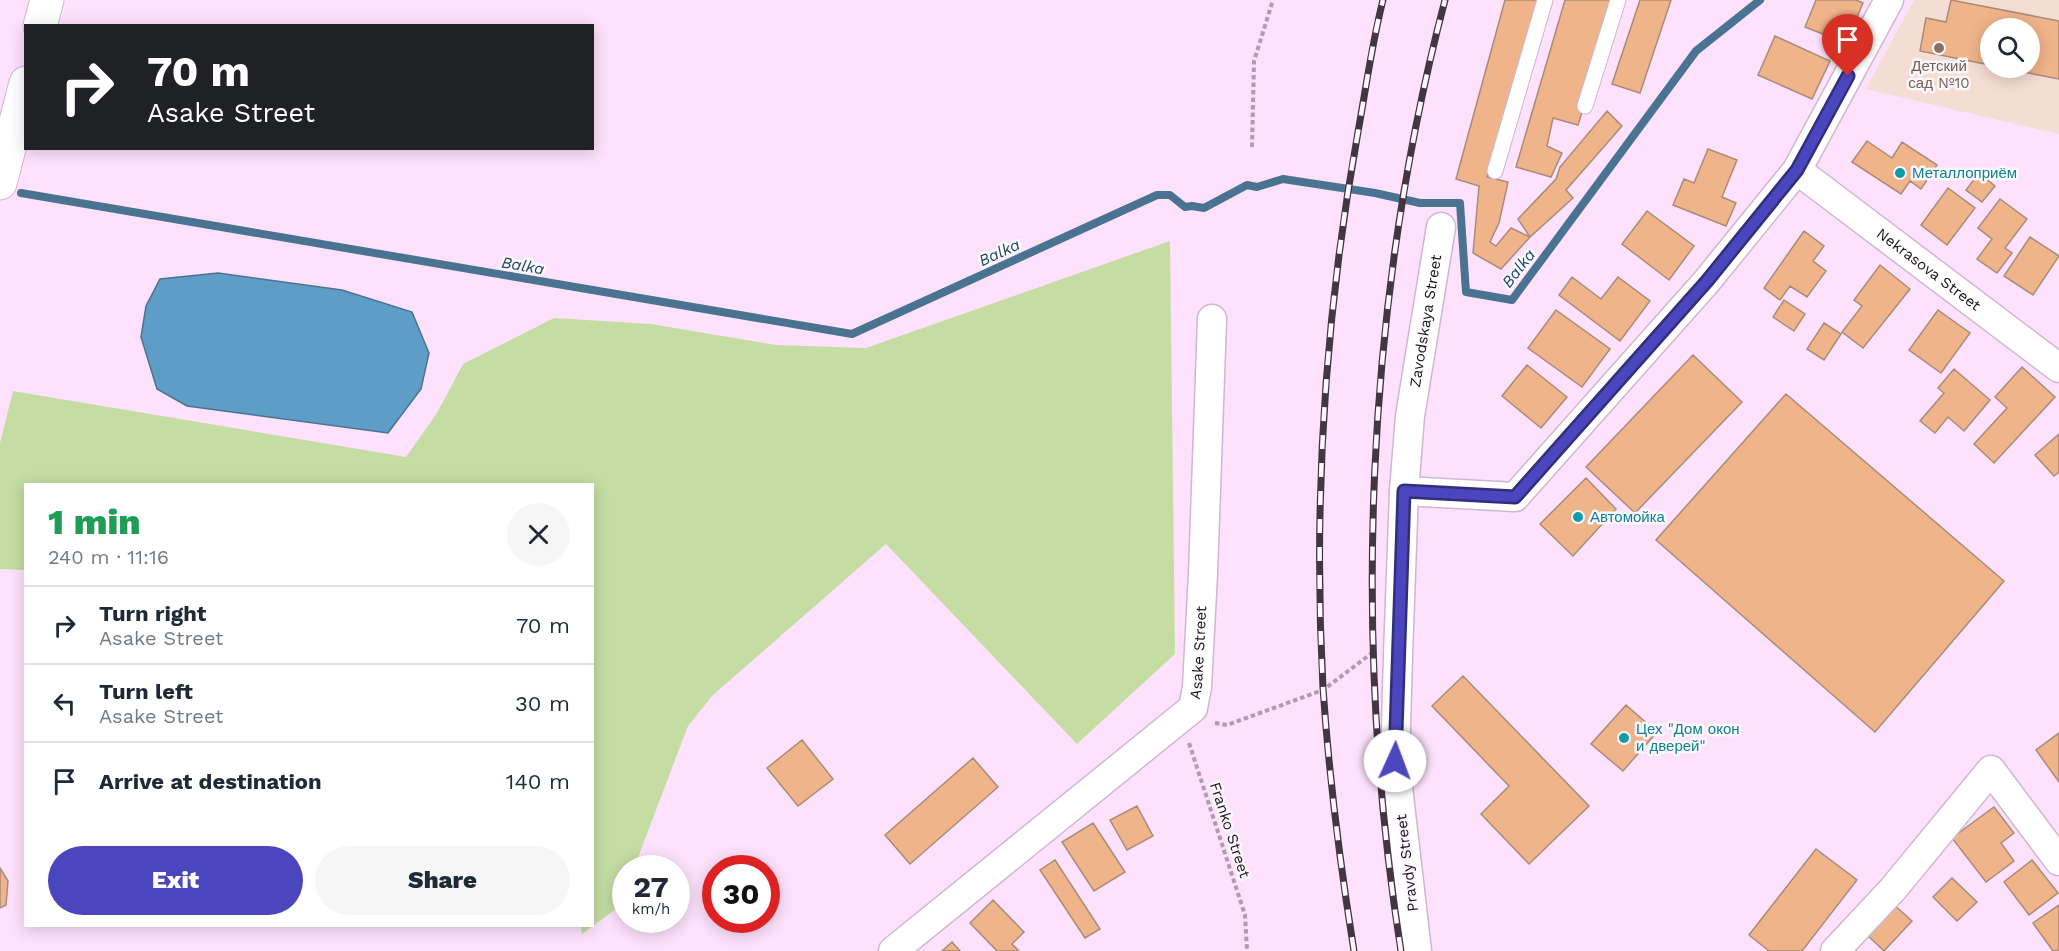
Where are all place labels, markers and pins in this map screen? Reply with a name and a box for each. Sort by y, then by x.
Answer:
pin [1822,14,1873,76]
marker: Детский сад №10 [1932,41,1946,55]
place label: Детский сад №10 [1908,57,1970,92]
place label: Металлоприём [1912,164,2017,182]
marker: Металлоприём [1893,166,1907,180]
place label: Автомойка [1590,508,1666,526]
marker: Автомойка [1571,510,1585,524]
place label: Цех "Дом окон и дверей" [1636,720,1740,755]
marker: Цех "Дом окон и дверей" [1617,731,1631,745]

